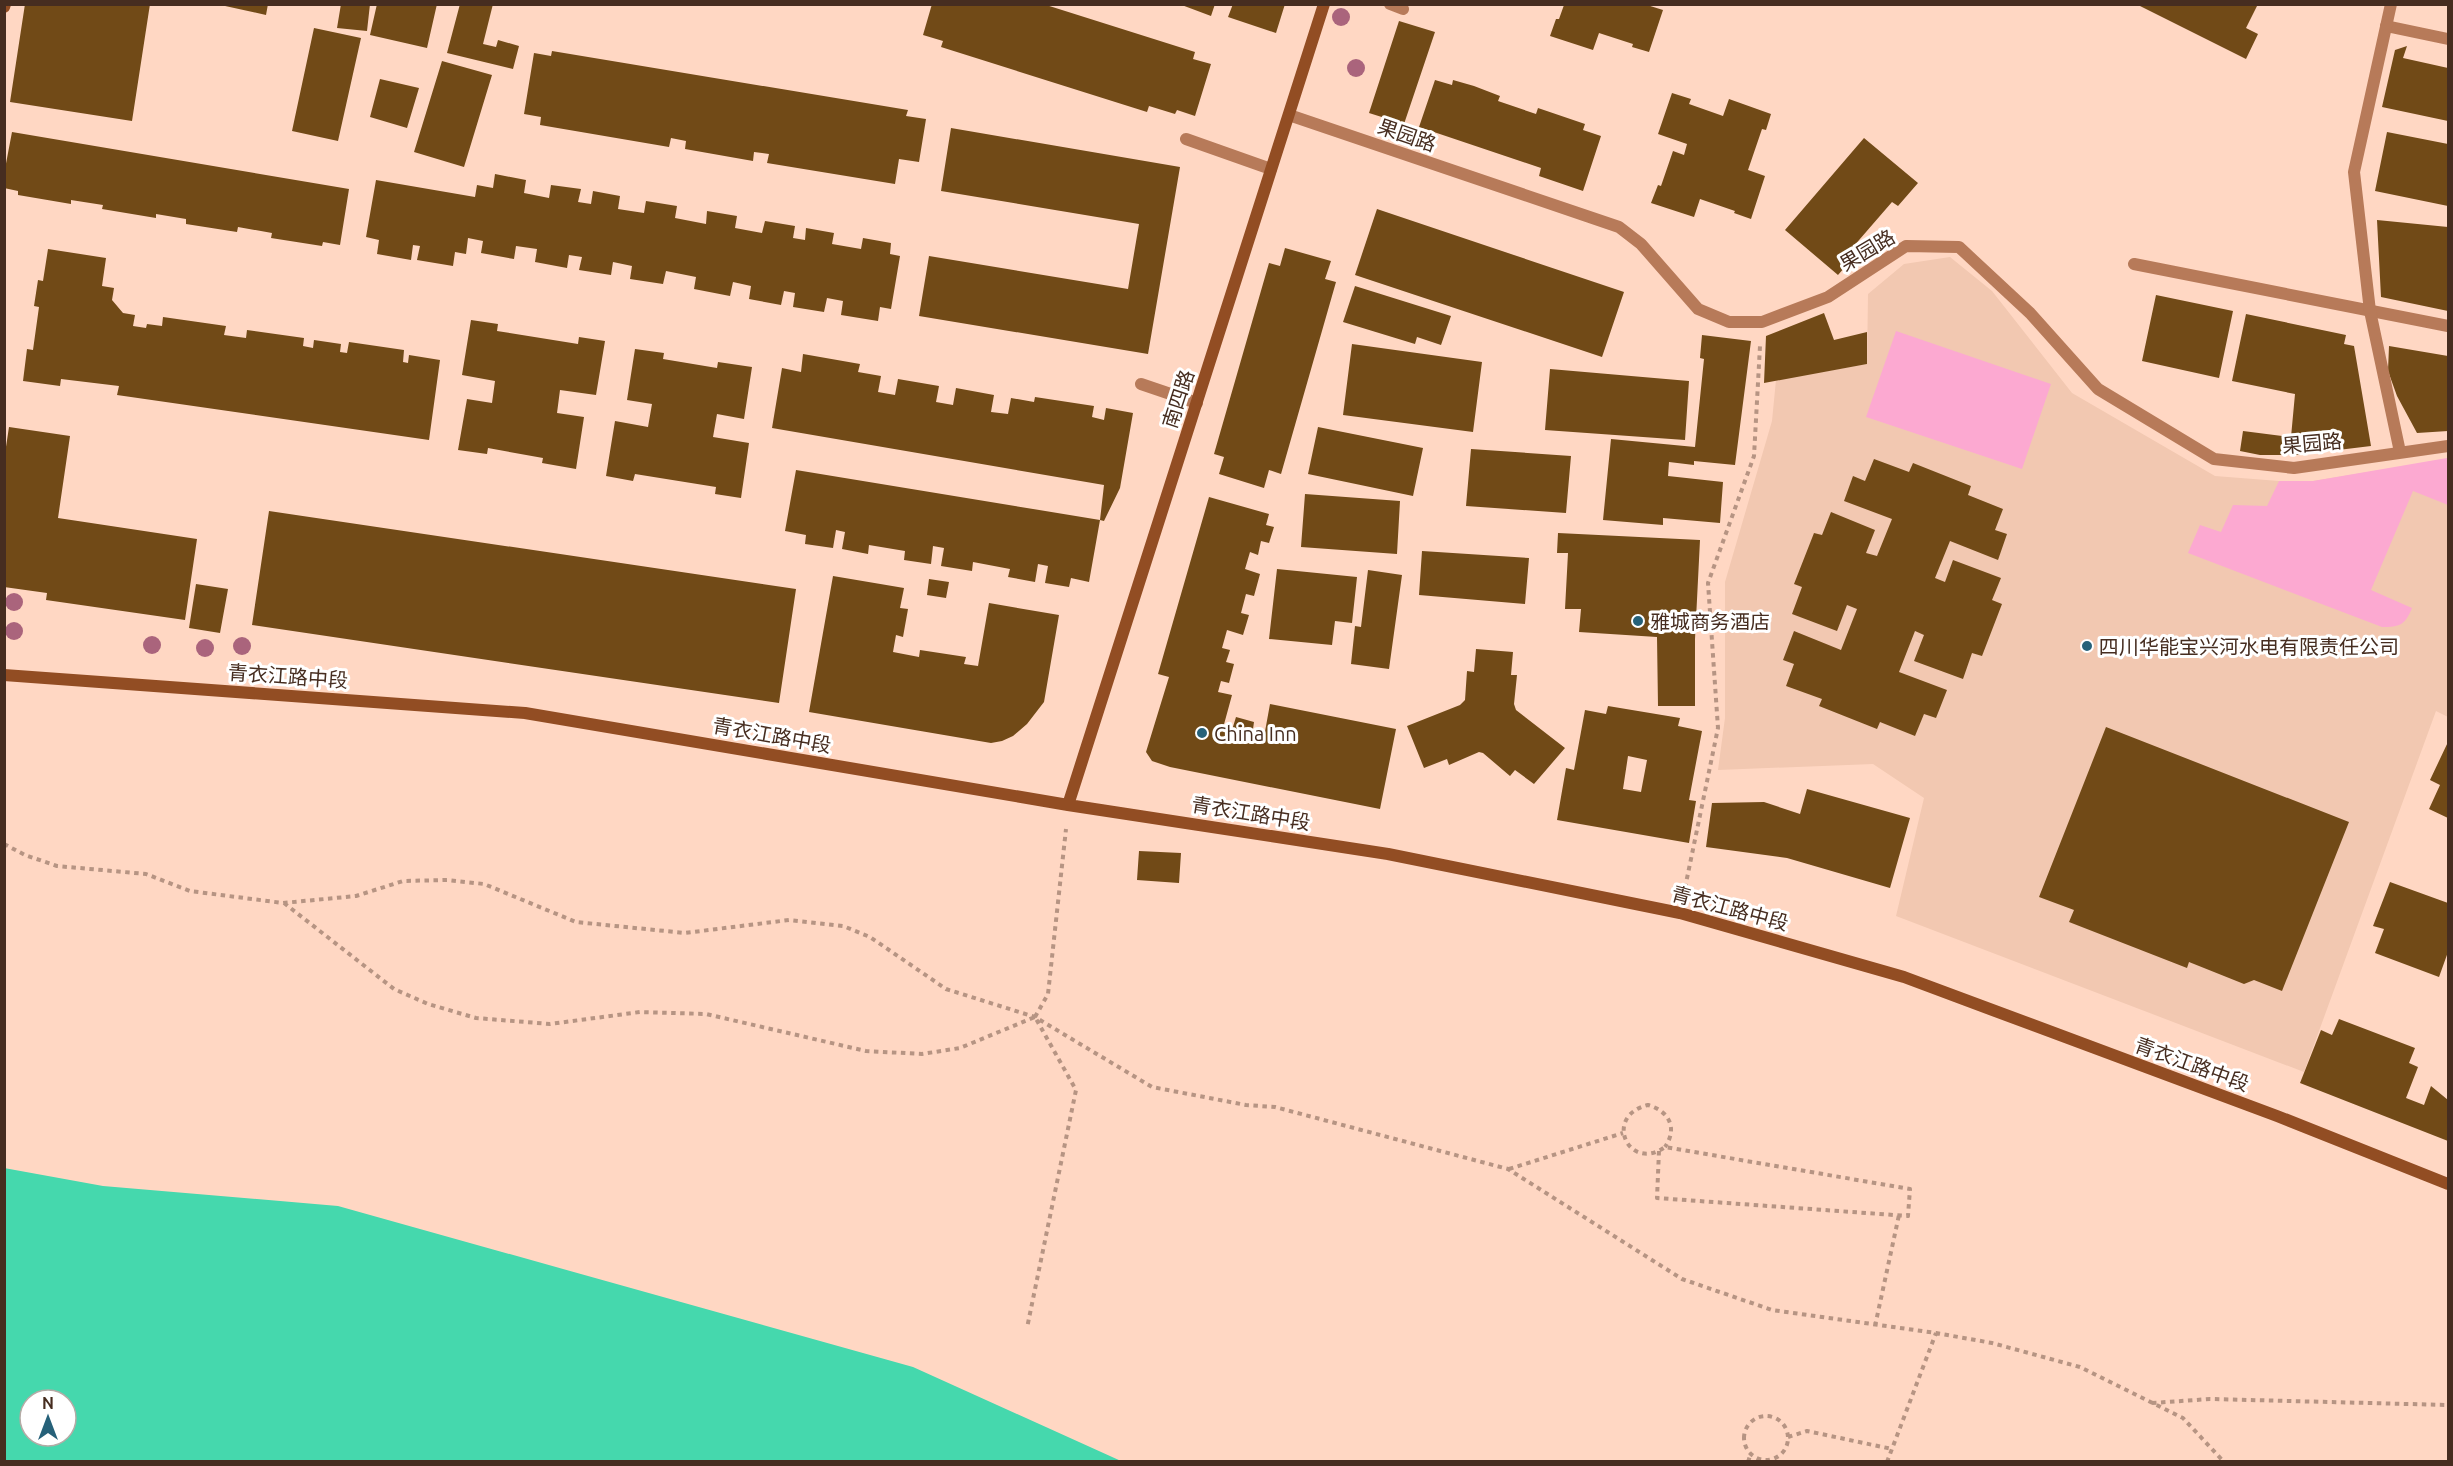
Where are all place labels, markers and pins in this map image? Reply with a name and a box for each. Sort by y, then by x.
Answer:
place label: 雅城商务酒店 [1650,610,1770,633]
marker: 雅城商务酒店 [1631,614,1645,628]
place label: 四川华能宝兴河水电有限责任公司 [2099,635,2399,658]
marker: 四川华能宝兴河水电有限责任公司 [2080,639,2094,653]
place label: China Inn [1214,722,1297,745]
marker: China Inn [1195,726,1209,740]

